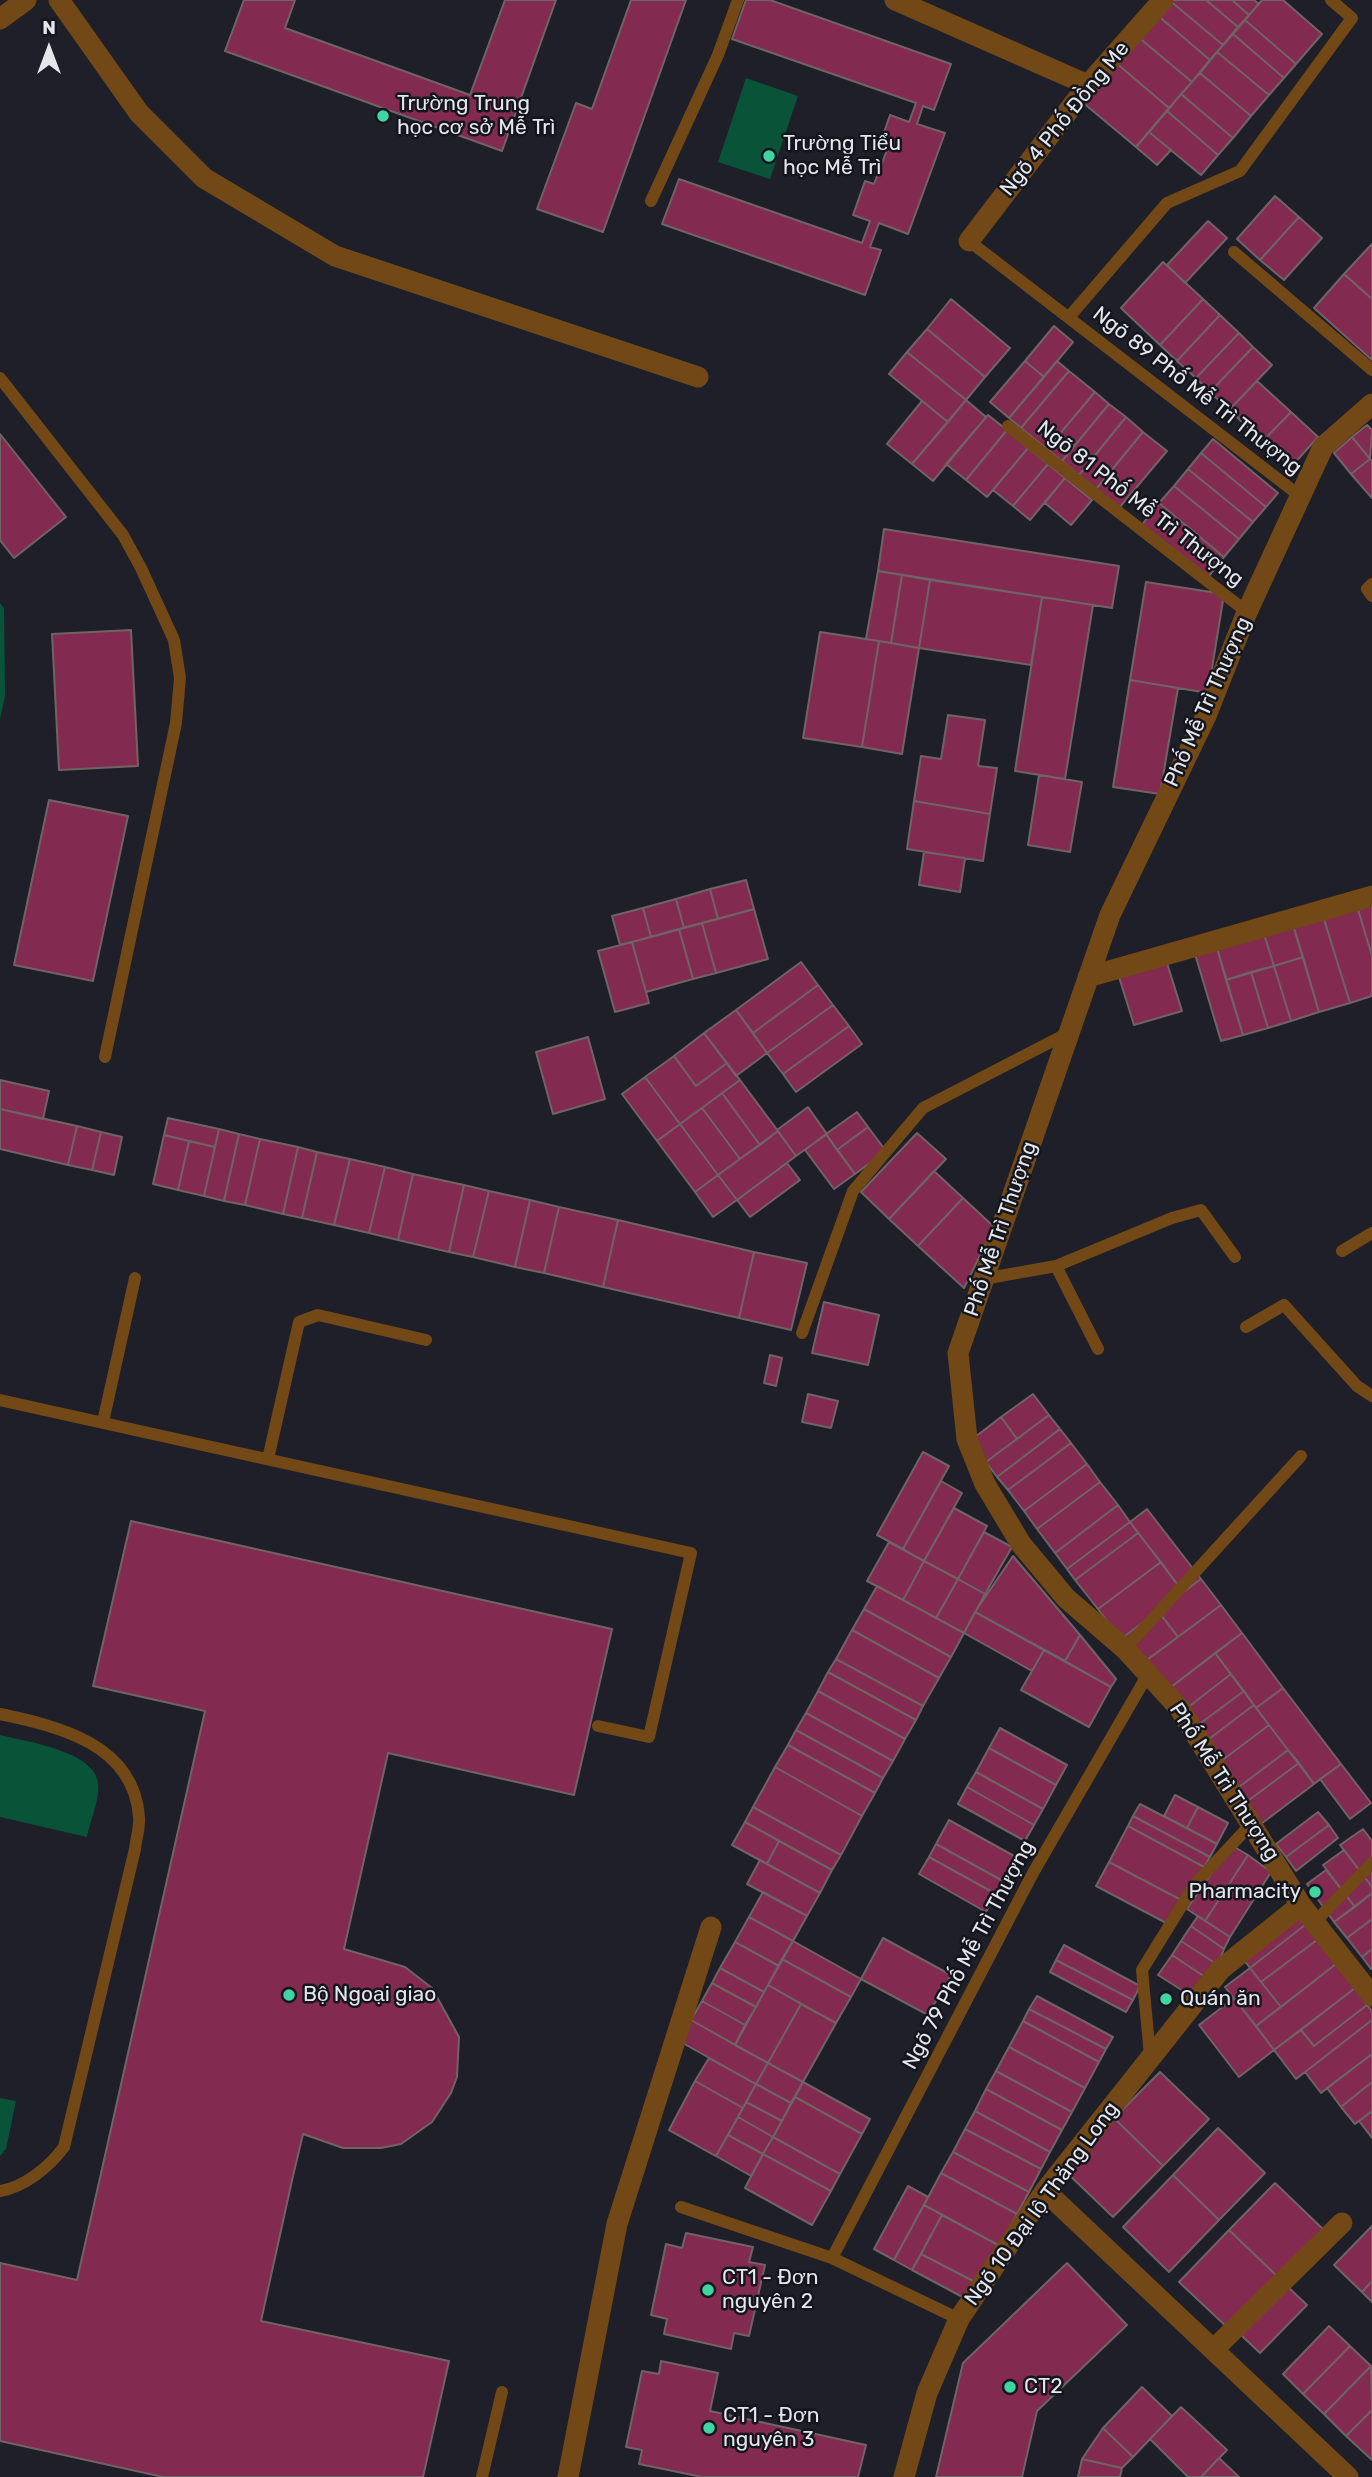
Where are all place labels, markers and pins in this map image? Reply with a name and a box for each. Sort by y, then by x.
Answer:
place label: Trường Trung học cơ sở Mễ Trì [397,91,554,141]
marker: Trường Trung học cơ sở Mễ Trì [375,108,391,124]
place label: Trường Tiểu học Mễ Trì [783,131,899,181]
marker: Trường Tiểu học Mễ Trì [761,148,777,164]
place label: Pharmacity [1188,1879,1301,1905]
marker: Pharmacity [1307,1884,1323,1900]
place label: Bộ Ngoại giao [303,1982,437,2008]
place label: Quán ăn [1180,1986,1261,2012]
marker: Bộ Ngoại giao [281,1987,297,2003]
marker: Quán ăn [1158,1991,1174,2007]
place label: CT1 - Đơn nguyên 2 [722,2265,817,2315]
marker: CT1 - Đơn nguyên 2 [700,2282,716,2298]
place label: CT2 [1024,2374,1062,2400]
marker: CT2 [1002,2379,1018,2395]
place label: CT1 - Đơn nguyên 3 [723,2403,818,2453]
marker: CT1 - Đơn nguyên 3 [701,2420,717,2436]

